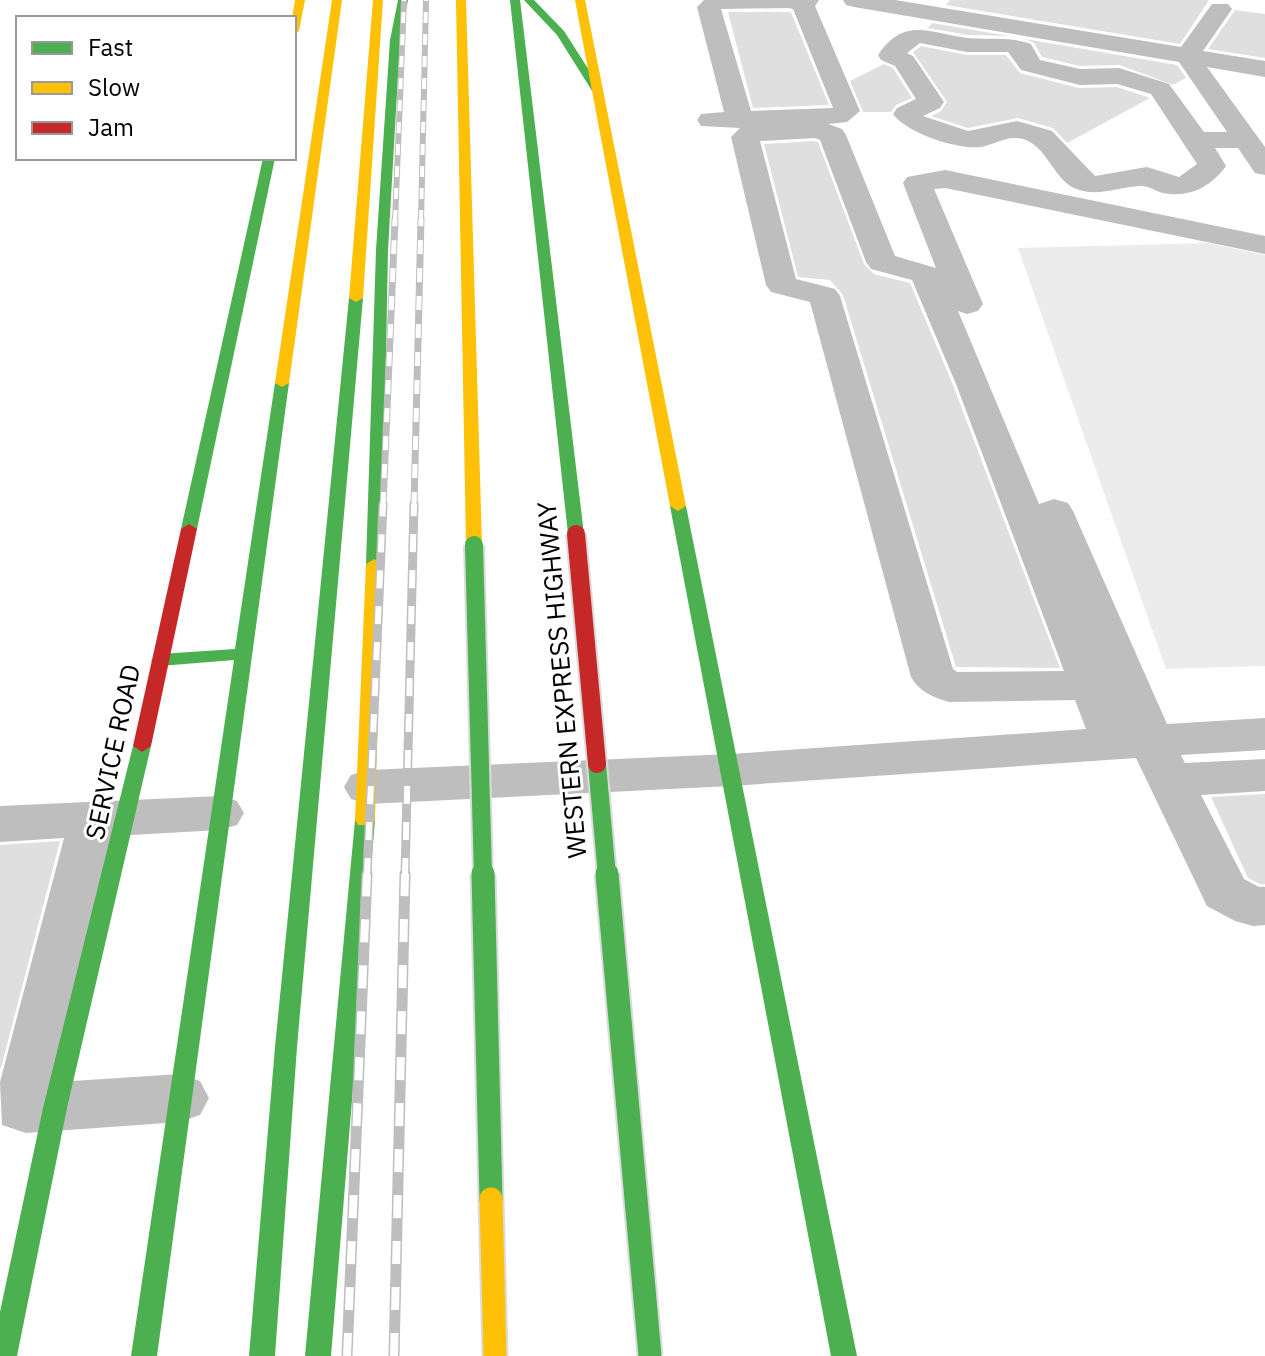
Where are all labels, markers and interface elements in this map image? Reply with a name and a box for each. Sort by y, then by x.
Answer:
legend [16,16,296,160]
text: Fast [88,31,133,63]
text: Slow [88,71,140,103]
text: Jam [88,111,134,143]
street label: WESTERN EXPRESS HIGHWAY [528,500,594,860]
street label: SERVICE ROAD [77,661,147,843]

